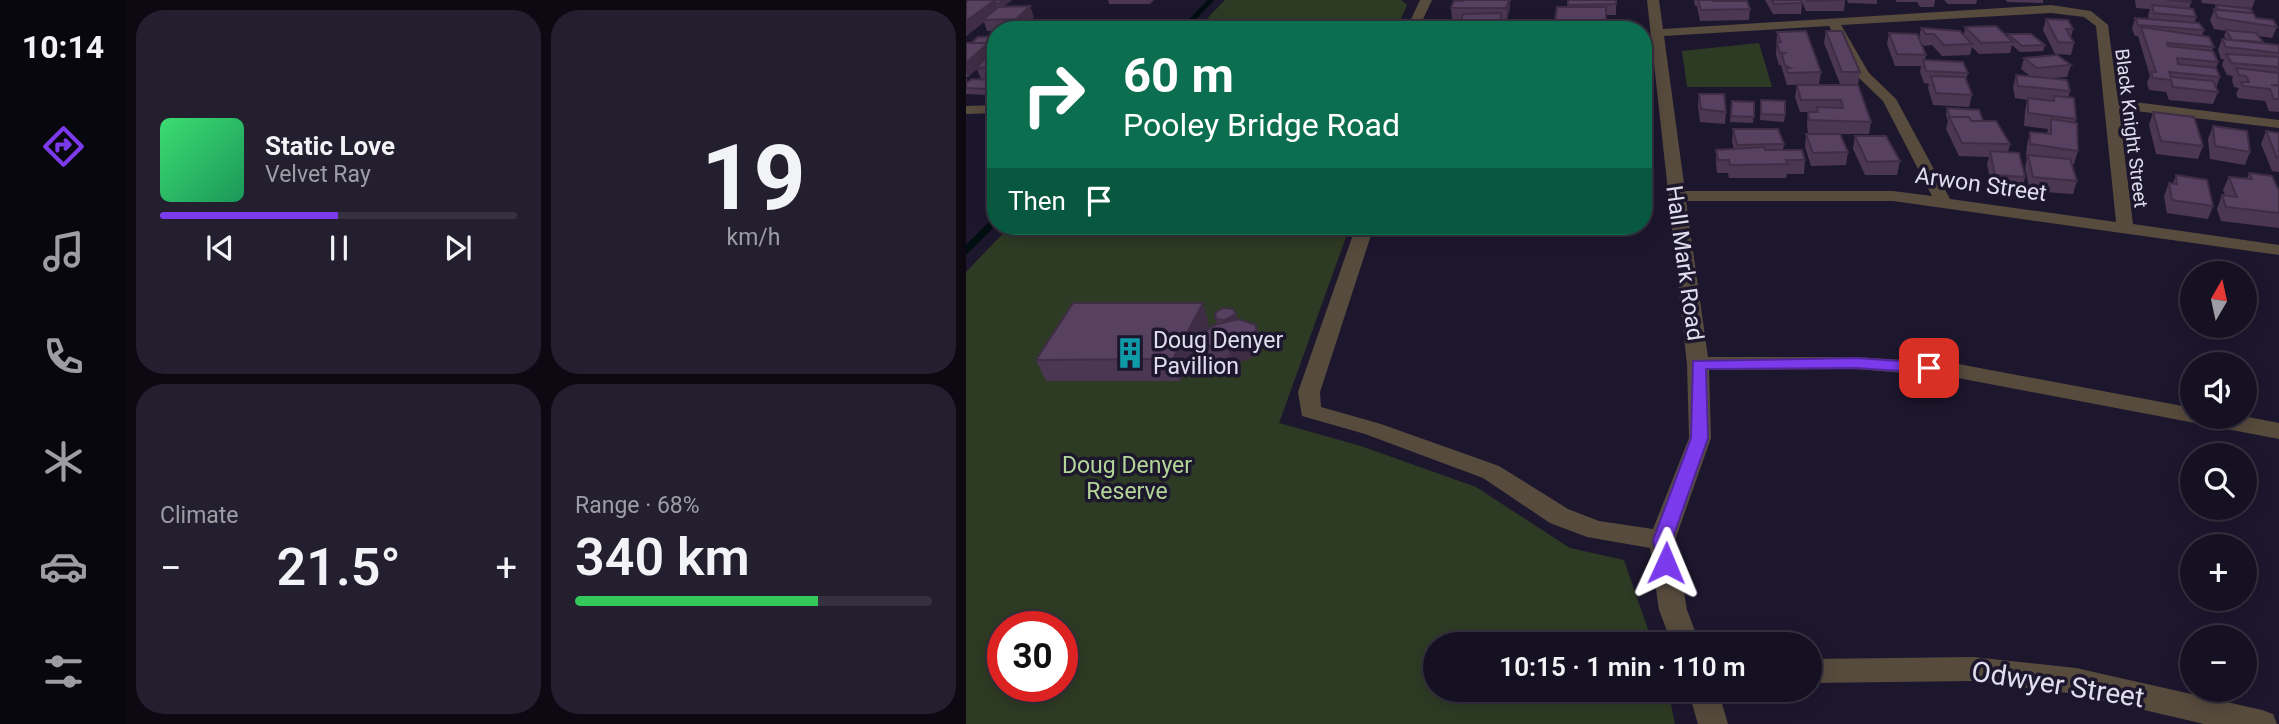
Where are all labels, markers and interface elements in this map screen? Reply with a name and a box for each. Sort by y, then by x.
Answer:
text: 10:14 [22,28,104,66]
text: 60 m [1123,47,1234,104]
street label: Black Knight Street [2110,47,2153,209]
icon: right [1008,49,1099,140]
text: Pooley Bridge Road [1123,106,1400,144]
icon: directions [39,122,88,171]
text: 19 [701,125,806,231]
text: Static Love [265,131,395,161]
text: Velvet Ray [265,161,371,188]
street label: Arwon Street [1913,162,2048,207]
icon: arrive [1080,182,1118,220]
street label: Hall Mark Road [1660,184,1709,342]
text: Then [1008,186,1066,216]
text: km/h [727,224,781,251]
icon: music [39,227,88,276]
icon: previous [201,229,239,267]
icon: pause [320,229,358,267]
icon: next [439,229,477,267]
north arrow [2180,261,2258,338]
map controls [2180,261,2257,702]
place label: Doug Denyer Pavillion [1153,327,1283,380]
icon: phone [39,332,88,381]
building icon: Doug Denyer Pavillion [1113,336,1147,370]
pin [1899,338,1959,398]
icon: arrive [1910,349,1948,387]
button: sound [2180,352,2257,429]
icon: climate [39,437,88,486]
button: search [2180,443,2257,520]
park label: Doug Denyer Reserve [1062,452,1192,505]
text: Range · 68% [575,492,700,519]
text: Climate [160,502,239,529]
position arrow [1629,526,1703,600]
text: 340 km [575,527,750,588]
button: + [2180,534,2257,611]
text: 21.5° [277,537,401,598]
icon: car [39,542,88,591]
text: − [160,546,182,590]
text: + [495,546,517,590]
speed limit sign: 30 [987,611,1078,702]
button: − [2180,625,2257,702]
icon: filters [39,647,88,696]
text: 10:15 · 1 min · 110 m [1499,652,1746,682]
street label: Odwyer Street [1969,655,2147,714]

